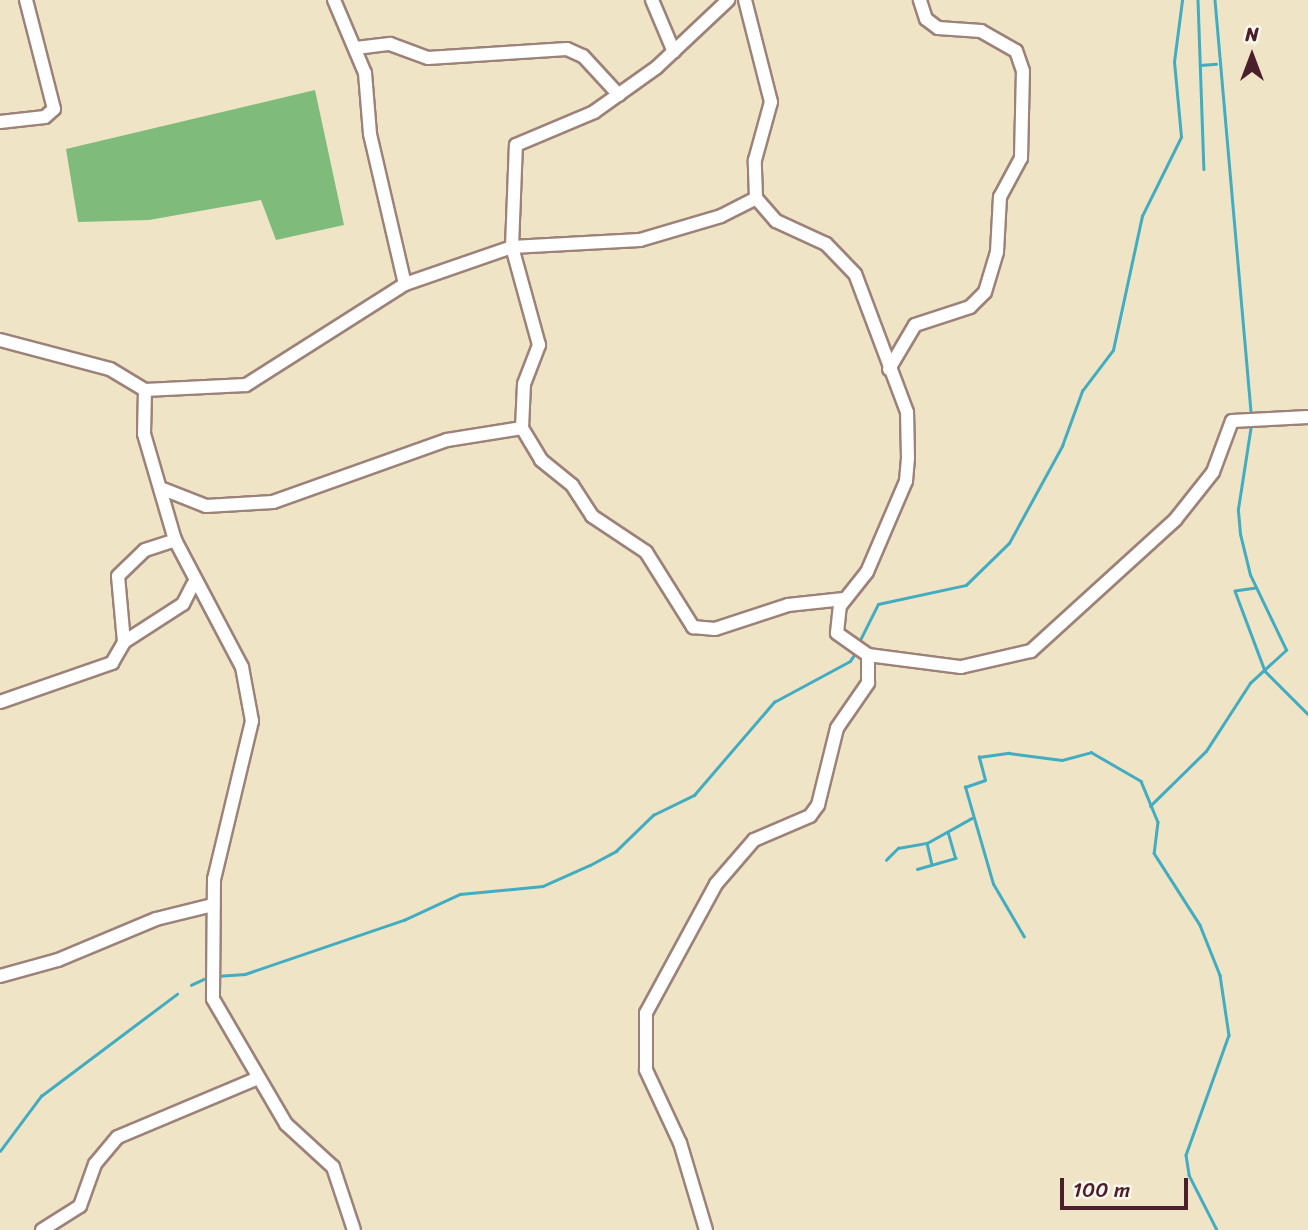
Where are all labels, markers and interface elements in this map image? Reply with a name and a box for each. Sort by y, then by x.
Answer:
text: N [1245,18,1259,51]
north arrow [1217,21,1287,91]
scale bar [1063,1164,1191,1208]
text: 100 m [1073,1171,1130,1209]

